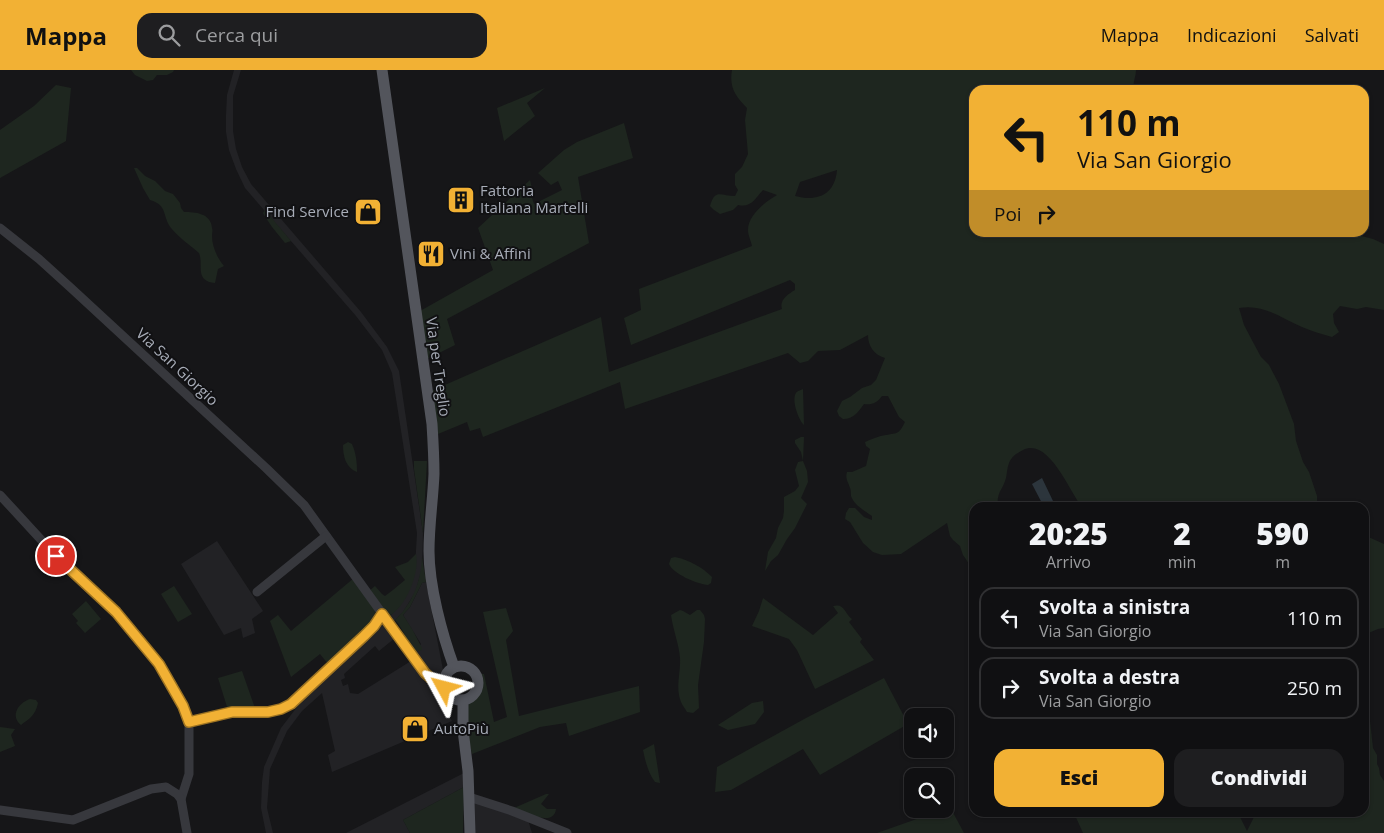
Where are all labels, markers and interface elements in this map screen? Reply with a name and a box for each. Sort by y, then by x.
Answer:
search box [137,13,487,58]
text: Mappa [25,19,107,52]
icon: search [155,21,183,49]
text: Cerca qui [195,22,278,48]
text: Mappa [1101,23,1159,47]
text: Indicazioni [1187,23,1277,47]
text: Salvati [1305,23,1359,47]
text: 110 m [1077,99,1181,146]
icon: left [994,105,1059,170]
text: Via San Giorgio [1077,144,1232,174]
place label: Fattoria Italiana Martelli [480,180,588,217]
building icon: Fattoria Italiana Martelli [446,185,476,215]
shop icon: Find Service [353,197,383,227]
icon: right [1032,200,1060,228]
place label: Find Service [266,201,349,221]
text: Poi [994,201,1022,227]
restaurant icon: Vini & Affini [416,239,446,269]
place label: Vini & Affini [450,243,531,263]
street label: Via per Treglio [422,316,456,418]
street label: Via San Giorgio [132,323,223,410]
text: 20:25 [1029,513,1108,554]
text: 2 [1173,513,1191,554]
text: 590 [1256,513,1309,554]
pin [35,535,77,577]
icon: arrive [42,542,70,570]
text: Arrivo [1046,551,1091,573]
text: min [1168,551,1196,573]
text: m [1275,551,1290,573]
text: Svolta a sinistra [1039,594,1190,620]
icon: left [996,604,1024,632]
text: 110 m [1287,605,1342,631]
text: Via San Giorgio [1039,620,1151,642]
position arrow [417,661,469,713]
text: Svolta a destra [1039,664,1180,690]
icon: right [996,674,1024,702]
text: 250 m [1287,675,1342,701]
text: Via San Giorgio [1039,690,1151,712]
map controls [904,708,954,818]
button: sound [904,708,954,758]
shop icon: AutoPiù [400,714,430,744]
place label: AutoPiù [434,718,489,738]
button: Esci [994,749,1164,807]
button: Condividi [1174,749,1344,807]
button: search [904,768,954,818]

